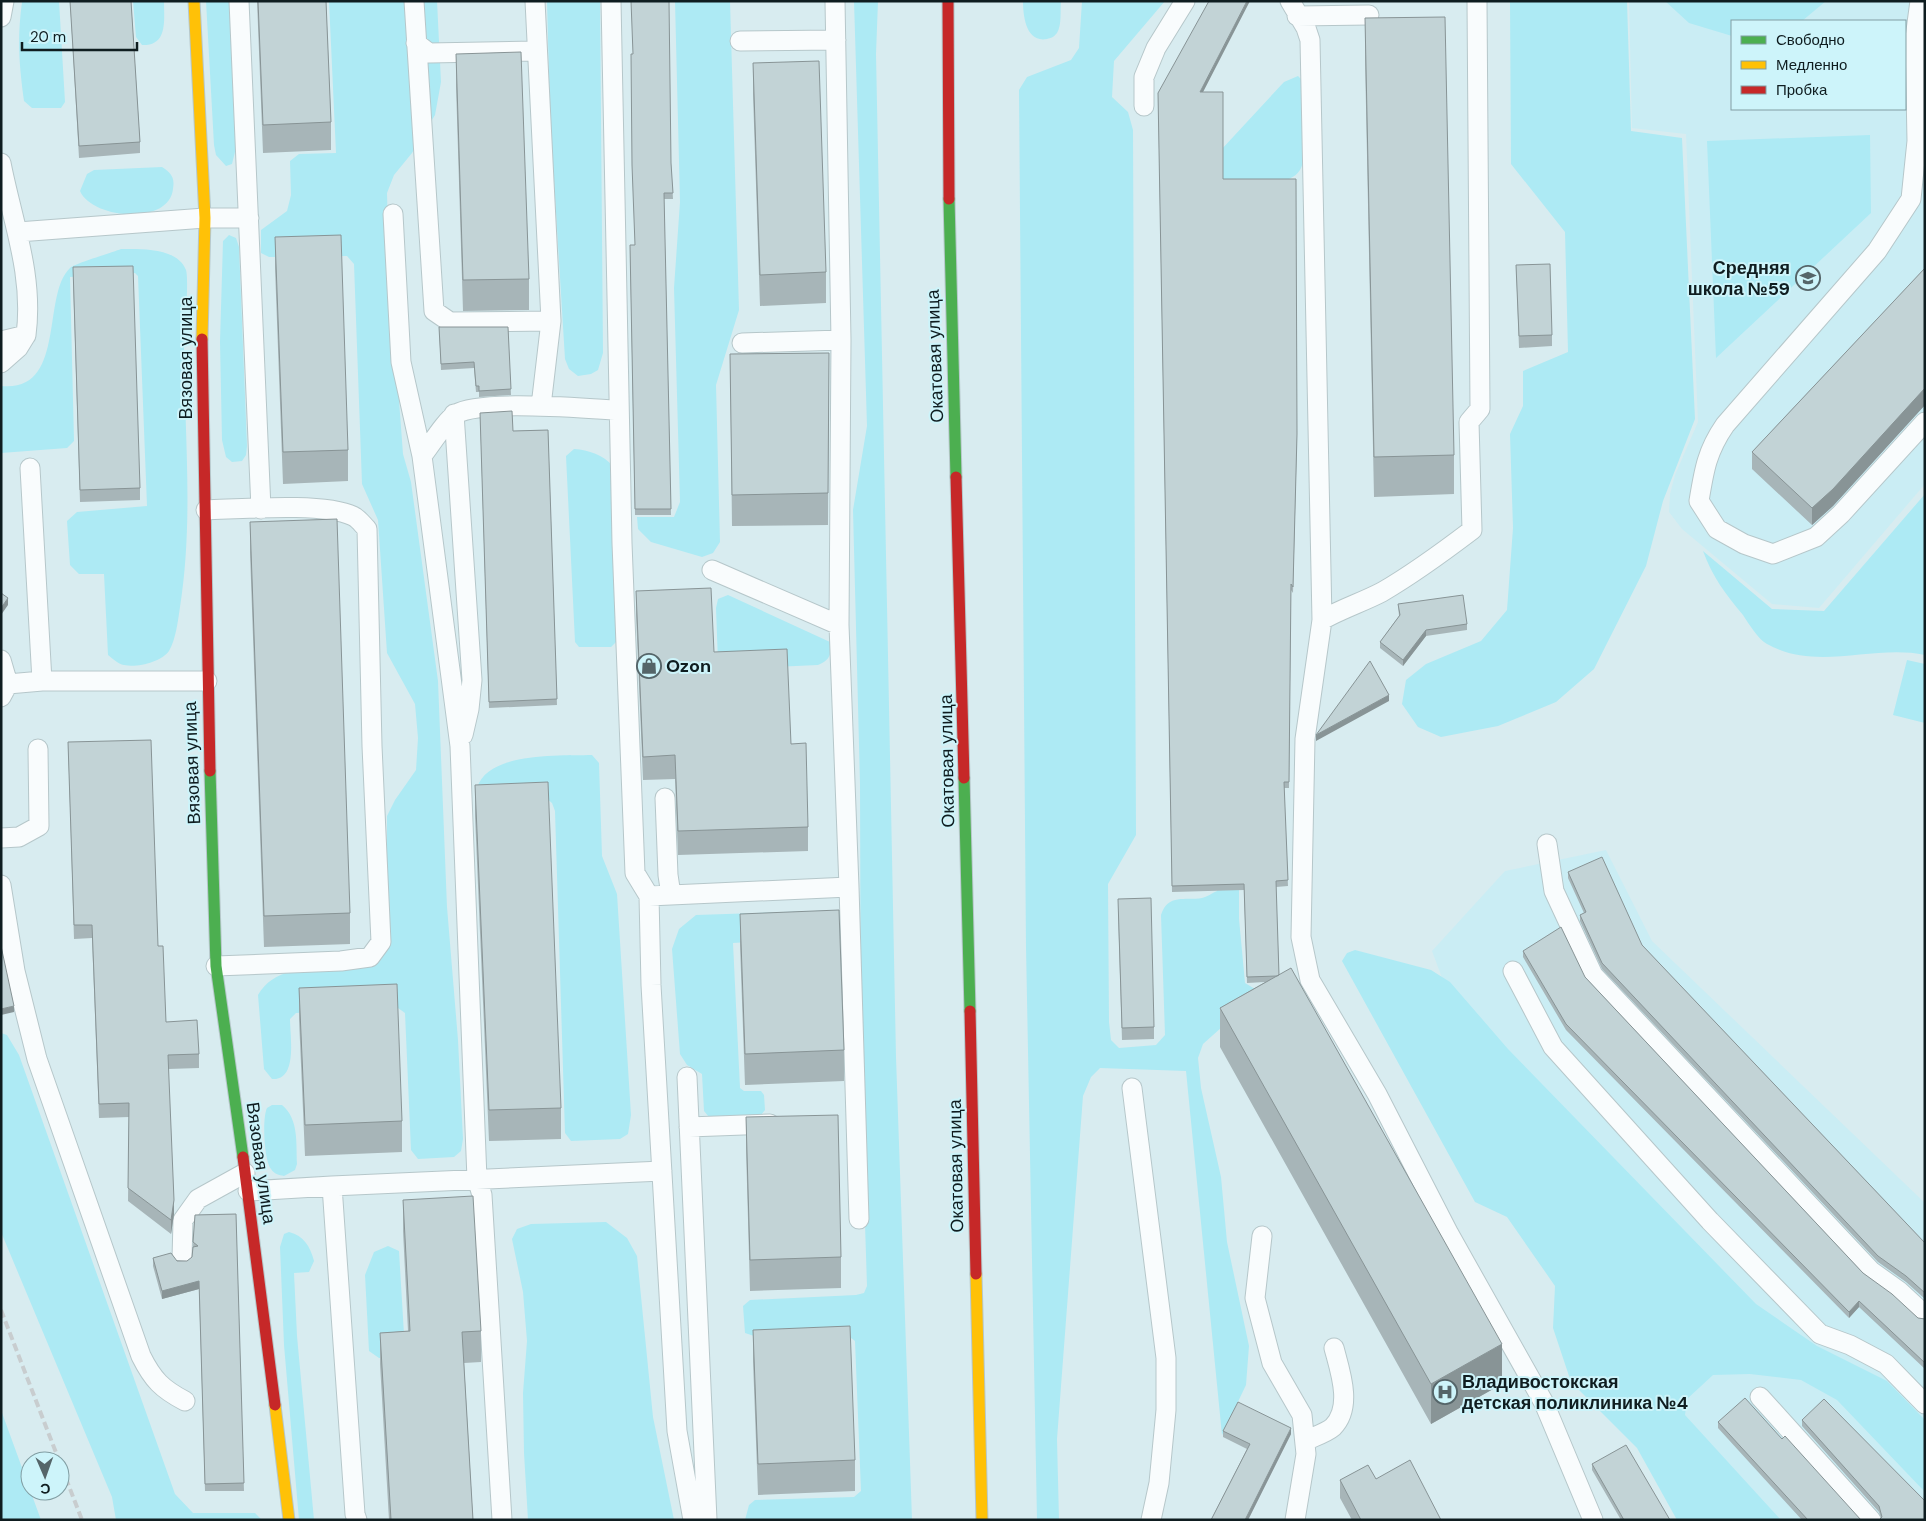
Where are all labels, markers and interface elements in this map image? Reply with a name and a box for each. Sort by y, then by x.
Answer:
scale bar [22,20,138,52]
legend [1731,20,1906,110]
text: 20 m [30,27,66,47]
text: Свободно [1776,30,1845,50]
text: Медленно [1776,55,1847,75]
text: Пробка [1776,80,1828,100]
place label: Средняя школа №59 [1688,256,1790,301]
school or university icon: Средняя школа №59 [1795,265,1821,291]
street label: Окатовая улица [921,288,949,423]
street label: Вязовая улица [174,296,198,420]
shop icon: Ozon [636,653,662,679]
place label: Ozon [666,654,711,678]
street label: Окатовая улица [934,693,960,828]
street label: Вязовая улица [178,700,206,825]
street label: Окатовая улица [943,1098,969,1233]
street label: Вязовая улица [241,1100,282,1227]
place label: Владивостокская детская поликлиника №4 [1462,1370,1688,1415]
hospital icon: Владивостокская детская поликлиника №4 [1432,1379,1458,1405]
north arrow [20,1451,70,1501]
text: С [40,1480,51,1498]

